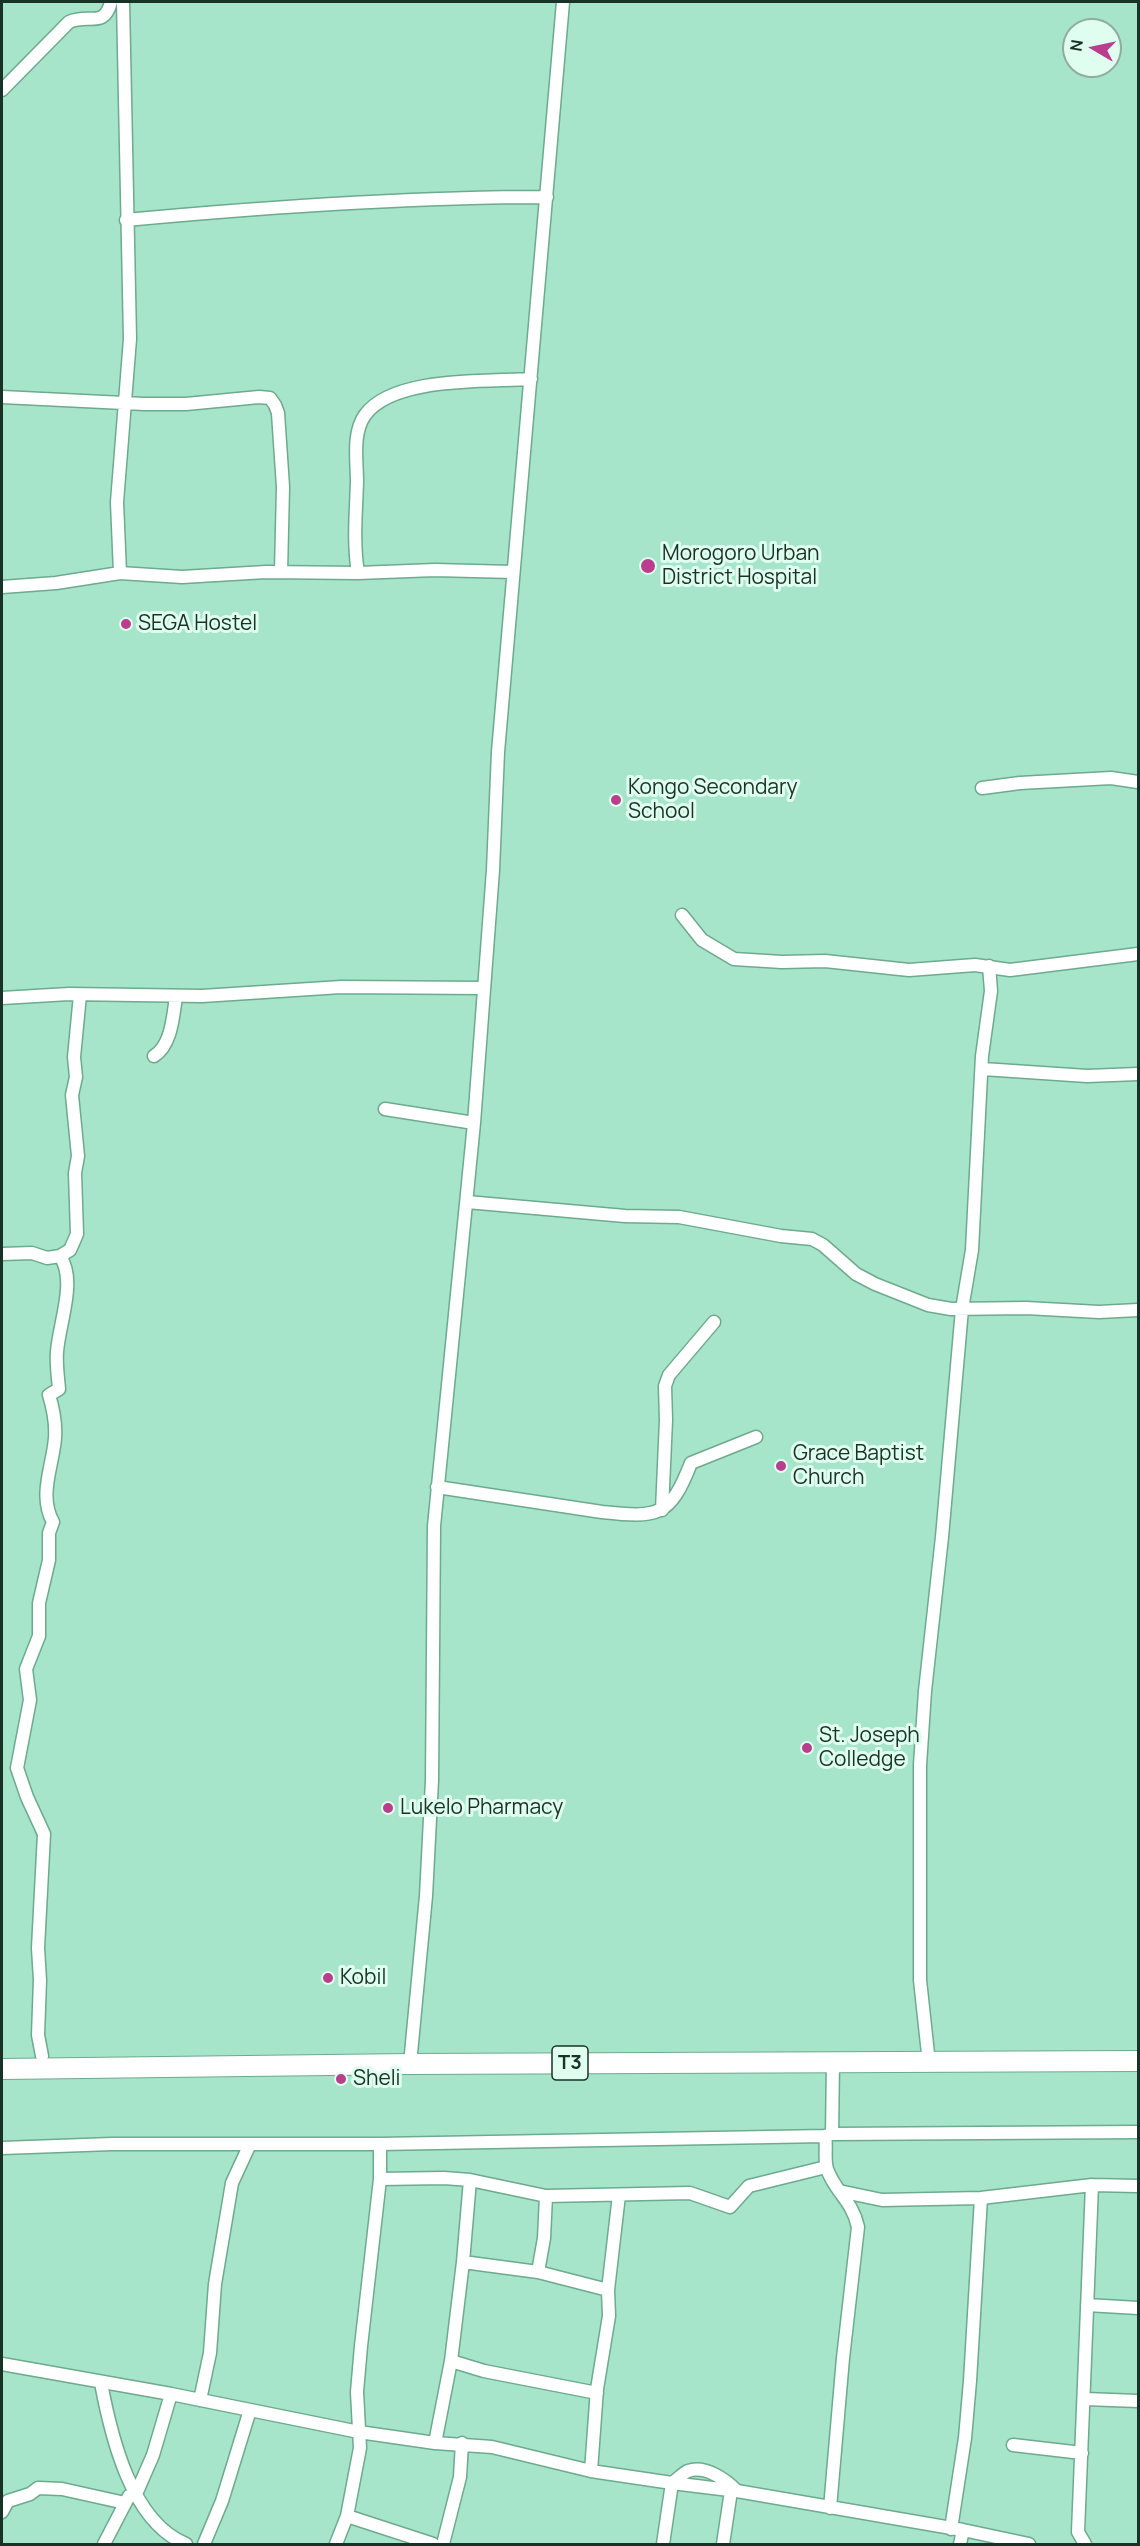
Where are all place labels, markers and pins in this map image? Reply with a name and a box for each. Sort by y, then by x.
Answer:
place label: Morogoro Urban District Hospital [662,541,820,591]
marker: Morogoro Urban District Hospital [639,557,657,575]
place label: SEGA Hostel [138,611,257,637]
marker: SEGA Hostel [119,617,133,631]
place label: Kongo Secondary School [628,775,798,825]
marker: Kongo Secondary School [609,793,623,807]
place label: Grace Baptist Church [793,1441,924,1491]
marker: Grace Baptist Church [774,1459,788,1473]
place label: St. Joseph Colledge [819,1723,920,1773]
marker: St. Joseph Colledge [800,1741,814,1755]
place label: Lukelo Pharmacy [400,1795,563,1821]
marker: Lukelo Pharmacy [381,1801,395,1815]
place label: Kobil [340,1965,386,1991]
marker: Kobil [321,1971,335,1985]
place label: Sheli [353,2066,401,2092]
marker: Sheli [334,2072,348,2086]

